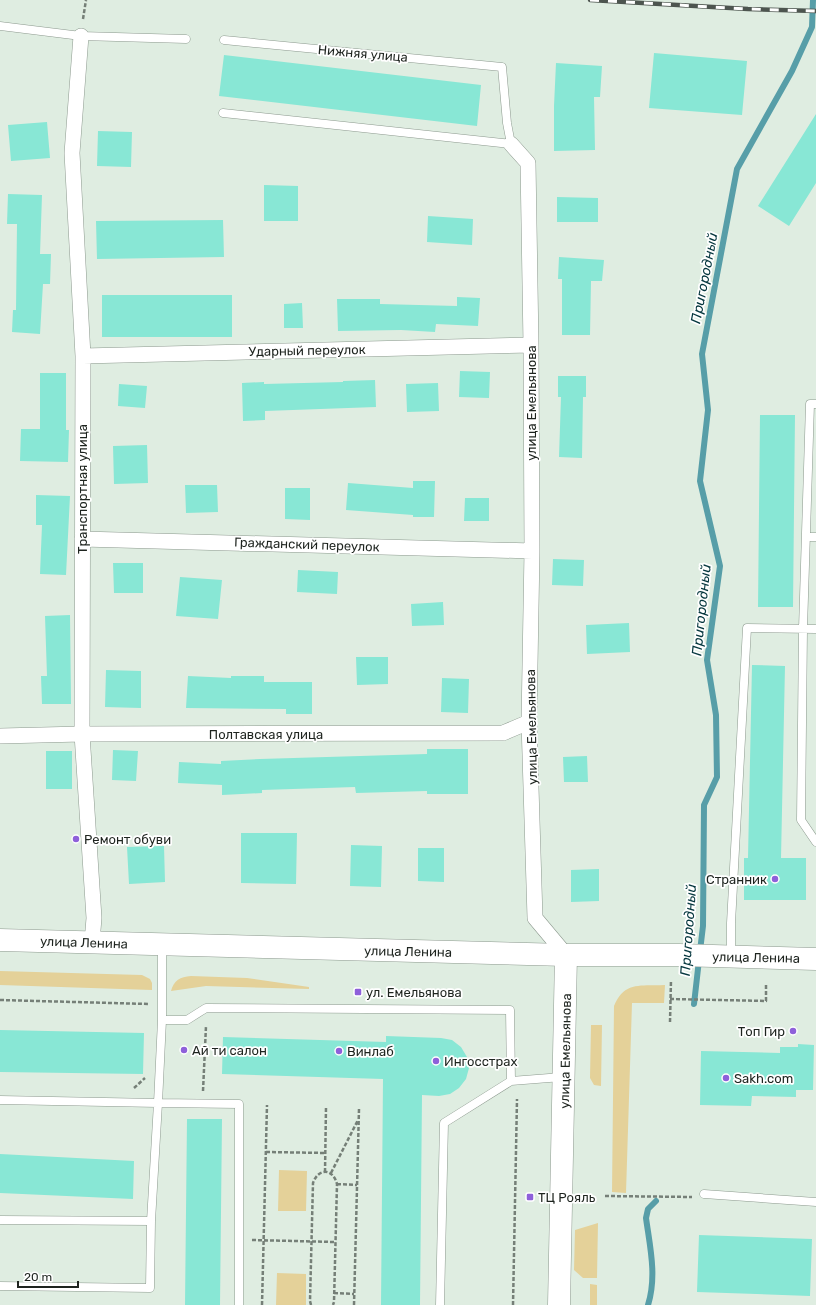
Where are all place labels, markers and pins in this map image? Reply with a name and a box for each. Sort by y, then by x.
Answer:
place label: Ремонт обуви [84,832,171,847]
marker: Ремонт обуви [71,834,81,844]
place label: Странник [706,872,767,887]
marker: Странник [770,874,780,884]
place label: ул. Емельянова [366,985,462,1000]
marker: ул. Емельянова [353,987,363,997]
place label: Топ Гир [738,1024,785,1039]
marker: Топ Гир [788,1026,798,1036]
place label: Ай ти салон [192,1043,267,1058]
place label: Винлаб [347,1044,394,1059]
marker: Ай ти салон [179,1045,189,1055]
marker: Винлаб [334,1046,344,1056]
place label: Ингосстрах [444,1054,517,1069]
marker: Ингосстрах [431,1056,441,1066]
place label: Sakh.com [734,1071,793,1086]
marker: Sakh.com [721,1073,731,1083]
place label: ТЦ Рояль [538,1190,596,1205]
marker: ТЦ Рояль [525,1192,535,1202]

